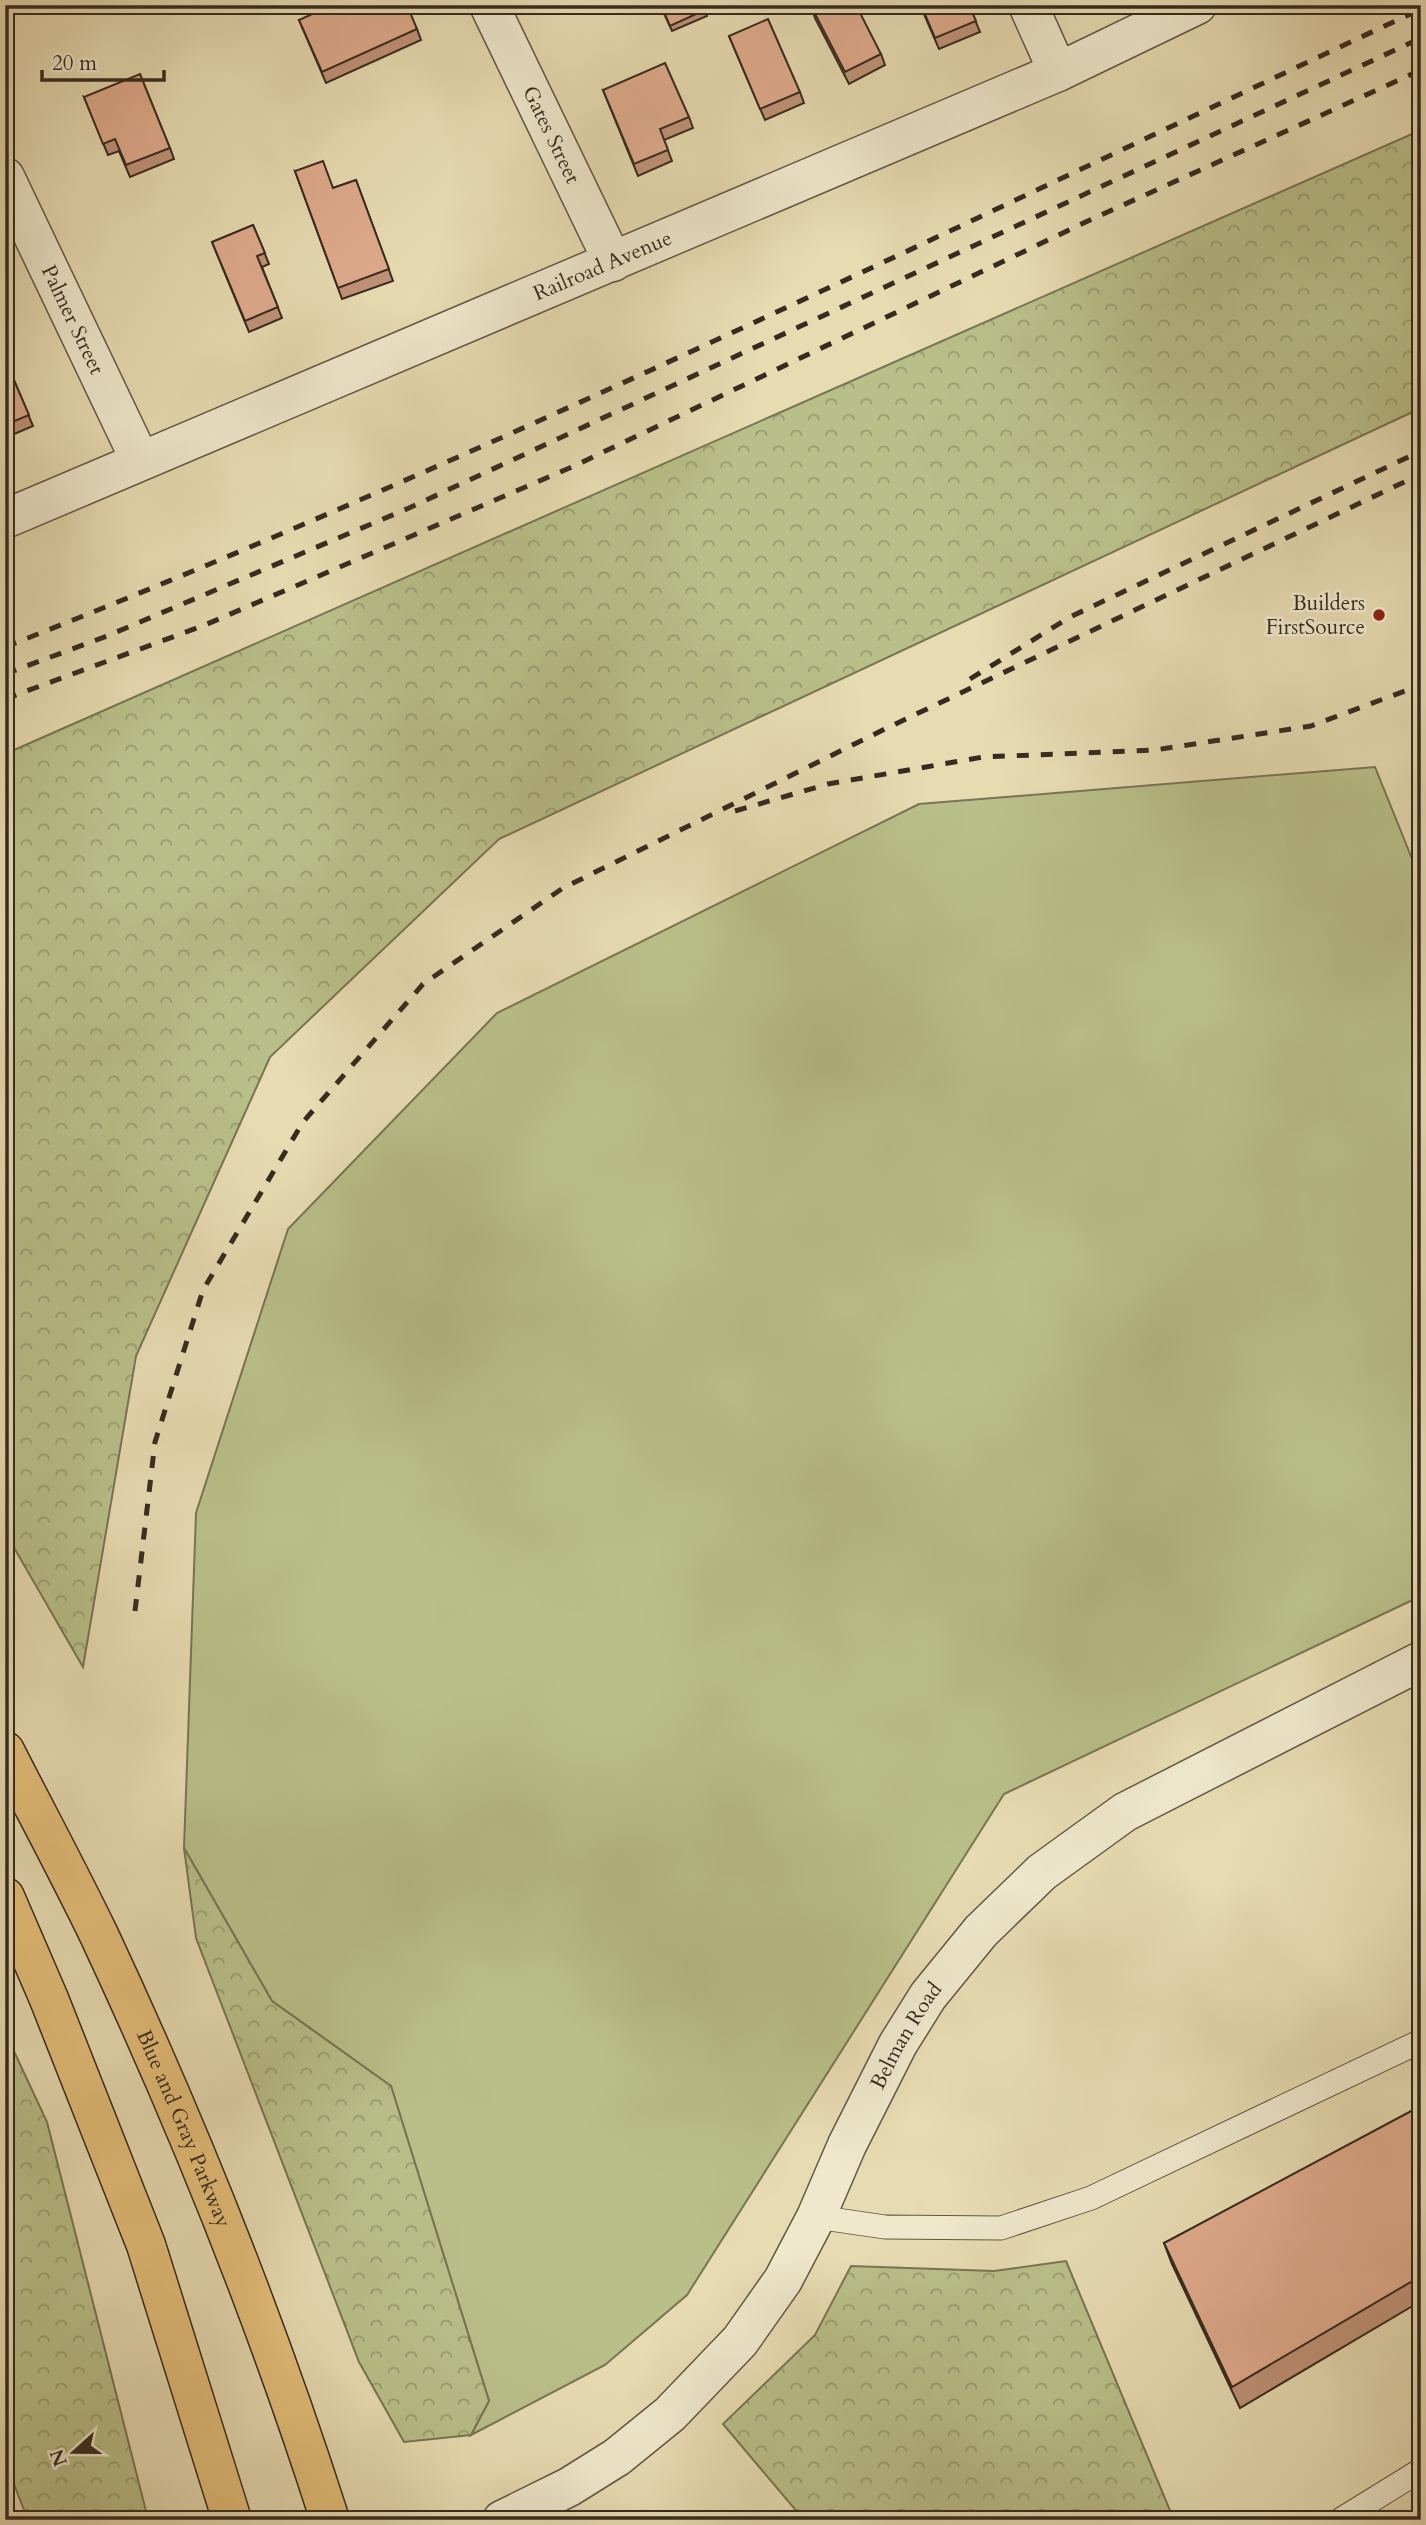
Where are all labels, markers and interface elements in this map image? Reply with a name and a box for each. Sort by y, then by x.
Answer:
scale bar [42,38,164,82]
text: 20 m [52,49,97,78]
street label: Gates Street [516,81,588,189]
street label: Railroad Avenue [529,223,676,308]
street label: Palmer Street [35,260,112,379]
place label: Builders FirstSource [1266,589,1365,642]
marker: Builders FirstSource [1371,607,1387,623]
street label: Belman Road [863,1976,948,2094]
street label: Blue and Gray Parkway [130,2025,238,2232]
north arrow [38,2416,108,2486]
text: N [44,2445,74,2470]

